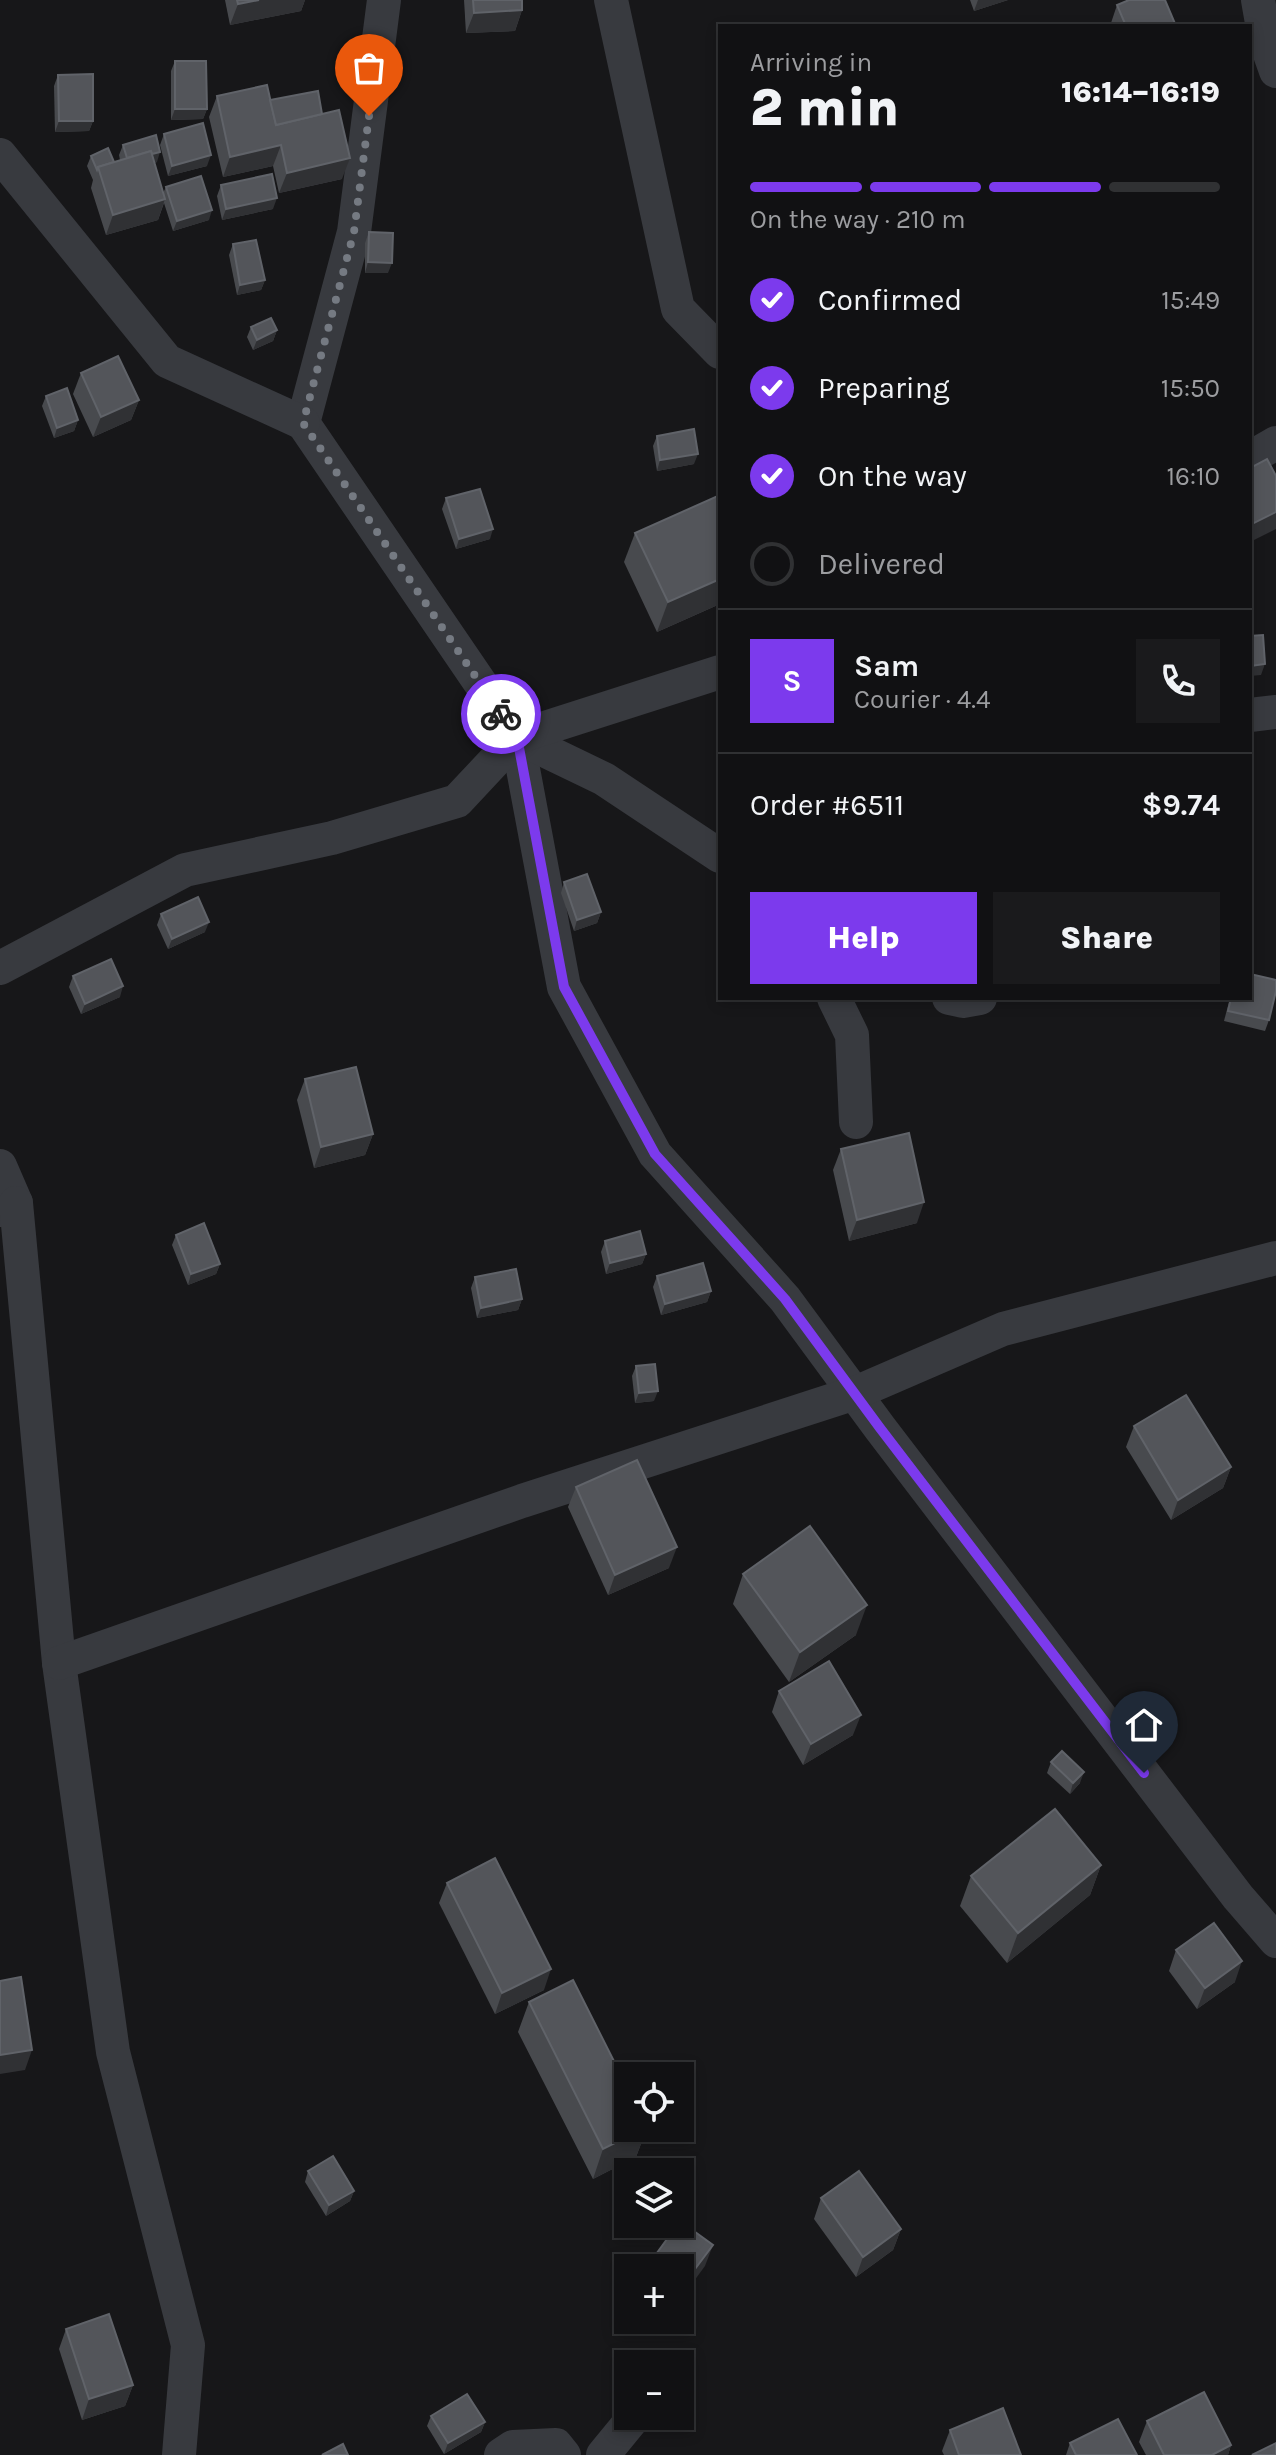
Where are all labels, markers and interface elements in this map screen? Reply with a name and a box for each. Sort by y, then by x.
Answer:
pin [335,34,403,116]
icon: bag [347,46,391,90]
text: Arriving in [750,47,872,78]
text: 16:14–16:19 [1061,74,1220,110]
text: 2 min [750,77,899,138]
text: On the way · 210 m [750,204,965,235]
icon: check [750,278,794,322]
text: Confirmed [818,282,962,318]
text: 15:49 [1161,285,1220,316]
icon: check [750,366,794,410]
text: Preparing [818,370,950,406]
text: 15:50 [1161,373,1220,404]
icon: check [750,454,794,498]
text: On the way [818,458,967,494]
text: 16:10 [1167,461,1220,492]
text: Delivered [818,546,945,582]
button: phone [1136,639,1220,723]
text: Sam [854,648,919,684]
text: S [782,663,802,699]
courier [461,674,541,754]
text: Courier · 4.4 [854,684,990,715]
icon: bike [479,692,523,736]
text: Order #6511 [750,787,904,823]
text: $9.74 [1142,787,1220,823]
button: Help [750,892,977,984]
button: Share [993,892,1220,984]
pin [1110,1691,1178,1773]
icon: home [1122,1703,1166,1747]
map controls [614,2062,694,2430]
button: locate [614,2062,694,2142]
button: layers [614,2158,694,2238]
button: + [614,2254,694,2334]
button: − [614,2350,694,2430]

